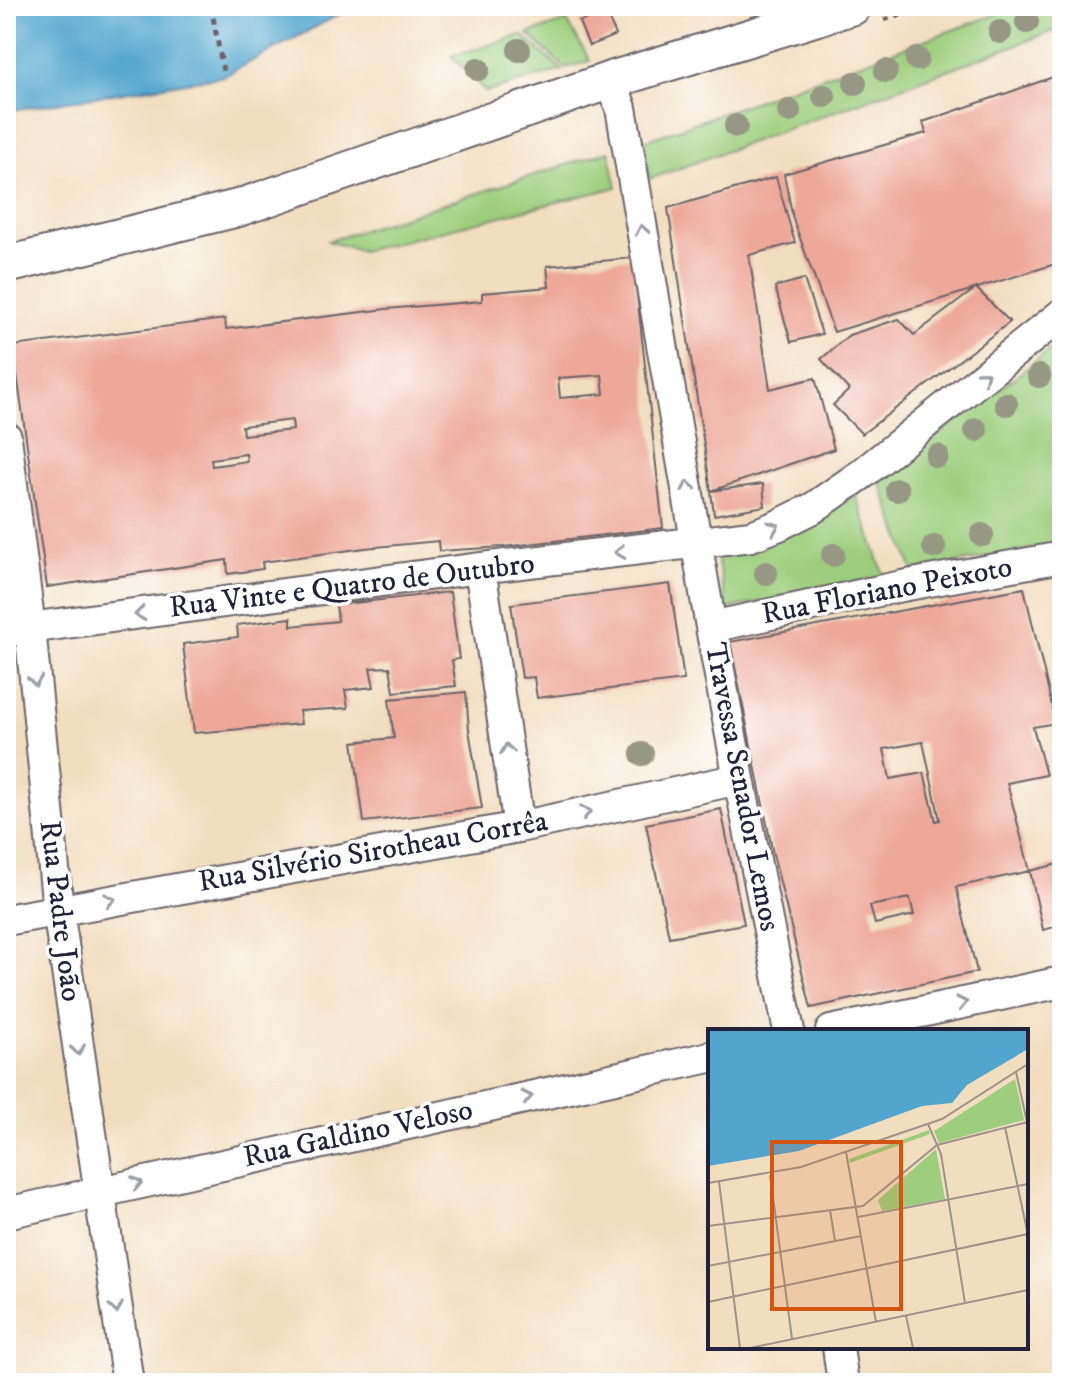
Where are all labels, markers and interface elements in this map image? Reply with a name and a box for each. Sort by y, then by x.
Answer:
one-way arrow [635,224,652,237]
one-way arrow [975,371,989,386]
one-way arrow [680,480,697,493]
one-way arrow [765,520,780,536]
one-way arrow [613,543,626,560]
street label: Rua Vinte e Quatro de Outubro [167,545,537,627]
street label: Rua Floriano Peixoto [759,549,1015,633]
one-way arrow [133,605,146,622]
street label: Travessa Senador Lemos [696,640,788,934]
one-way arrow [26,675,43,688]
one-way arrow [499,743,516,756]
street label: Rua Silvério Sirotheau Corrêa [196,803,551,901]
one-way arrow [579,804,592,821]
street label: Rua Padre João [31,818,89,1004]
one-way arrow [103,893,117,910]
one-way arrow [955,995,968,1012]
inset map [708,1029,1028,1349]
one-way arrow [69,1044,86,1057]
one-way arrow [520,1089,534,1106]
street label: Rua Galdino Veloso [240,1092,476,1176]
one-way arrow [129,1175,143,1192]
one-way arrow [107,1301,124,1315]

